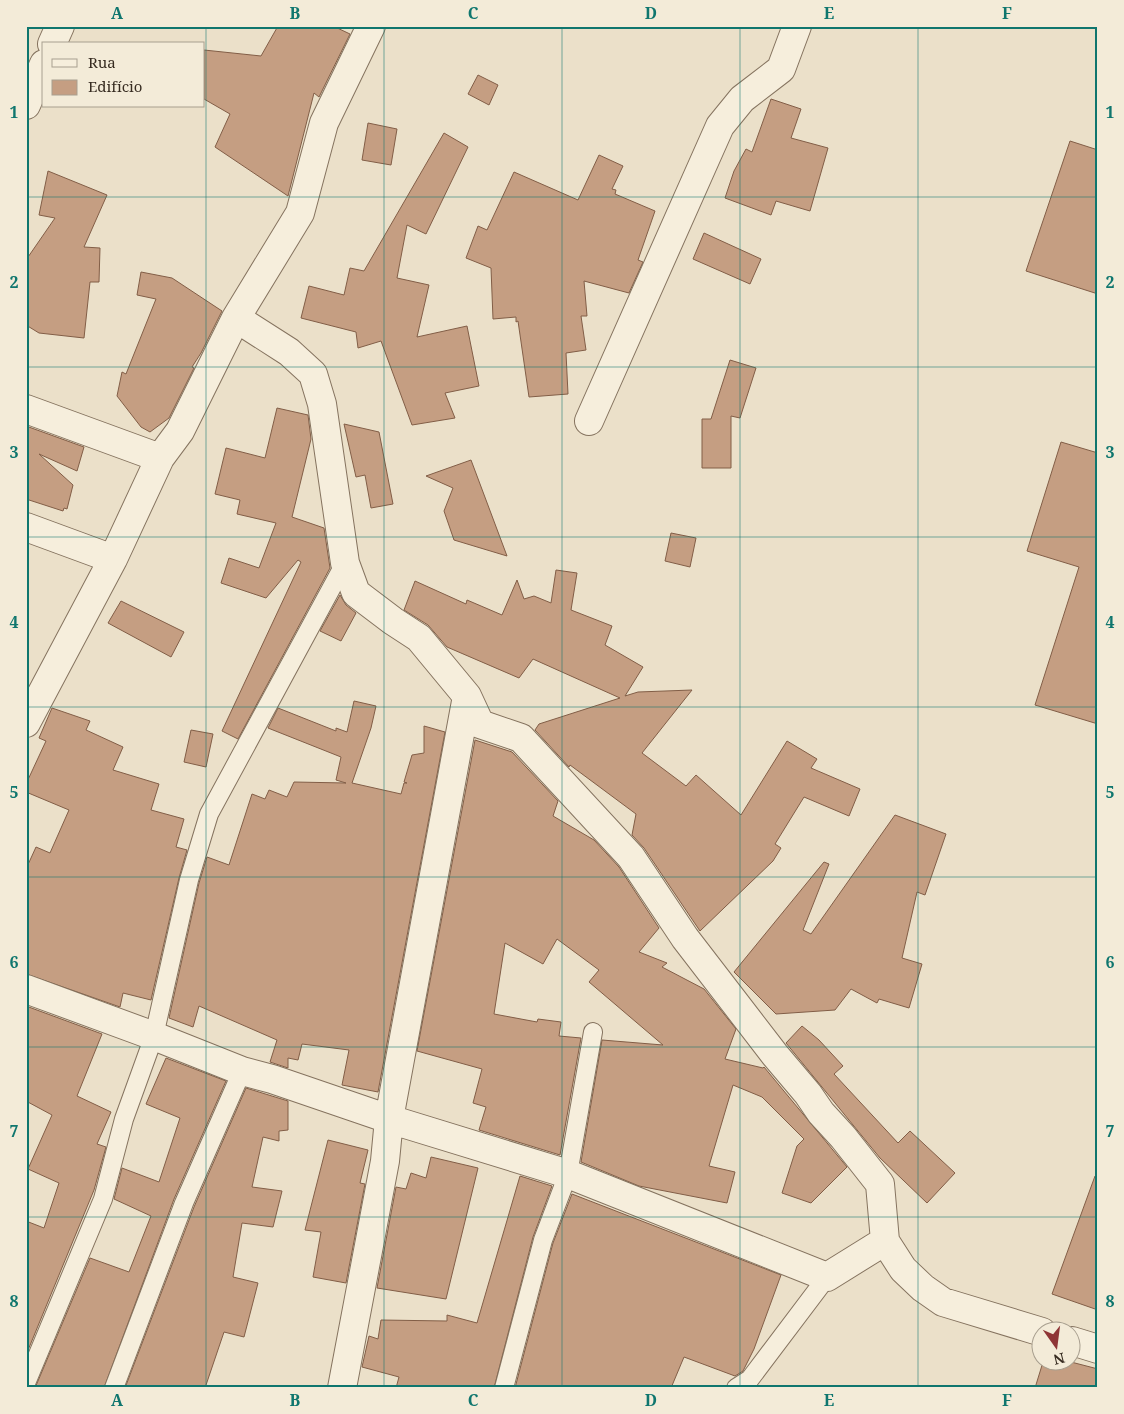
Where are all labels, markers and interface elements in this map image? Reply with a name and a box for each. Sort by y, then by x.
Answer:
text: A [111,2,124,24]
text: B [290,2,301,24]
text: C [468,2,479,24]
text: D [645,2,657,24]
text: E [824,2,834,24]
text: F [1002,2,1012,24]
legend [42,42,205,108]
text: Rua [88,52,116,72]
text: Edifício [88,76,143,96]
text: 1 [9,101,19,123]
text: 1 [1105,101,1115,123]
text: 2 [9,271,19,293]
text: 2 [1105,271,1115,293]
text: 3 [9,441,19,463]
text: 3 [1105,441,1115,463]
text: 4 [9,611,19,633]
text: 4 [1105,611,1115,633]
text: 5 [9,781,19,803]
text: 5 [1105,781,1115,803]
text: 6 [9,951,19,973]
text: 6 [1105,951,1115,973]
text: 7 [9,1120,19,1142]
text: 7 [1105,1120,1115,1142]
text: 8 [9,1290,19,1312]
text: 8 [1105,1290,1115,1312]
north arrow [1032,1322,1082,1372]
text: N [1052,1349,1067,1370]
text: A [111,1389,124,1411]
text: B [290,1389,301,1411]
text: C [468,1389,479,1411]
text: D [645,1389,657,1411]
text: E [824,1389,834,1411]
text: F [1002,1389,1012,1411]

